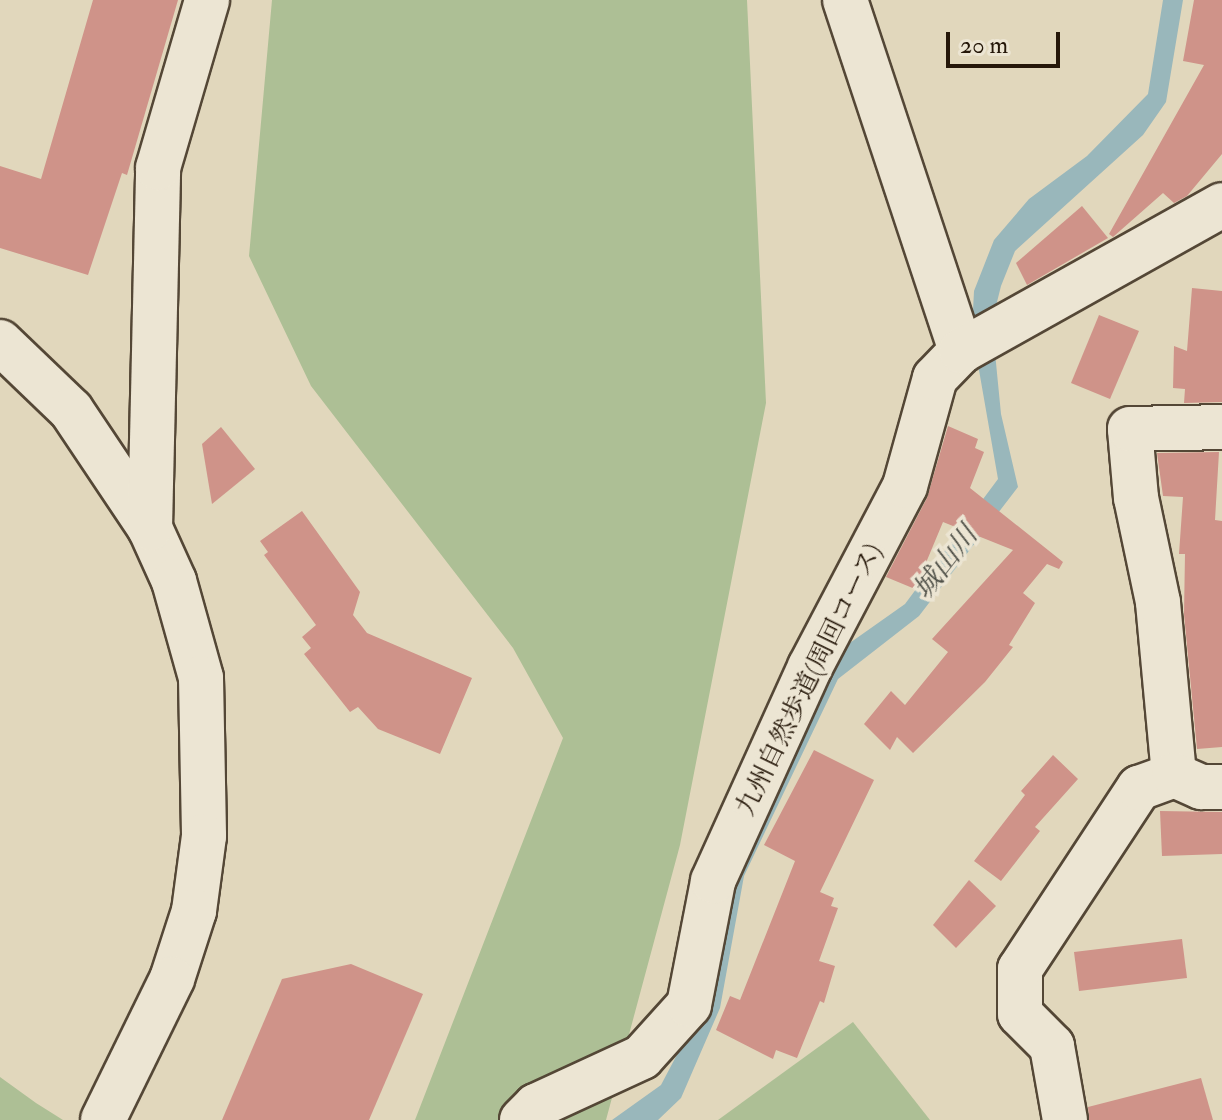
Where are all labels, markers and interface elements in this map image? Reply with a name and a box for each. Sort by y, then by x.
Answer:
scale bar [950,16,1064,66]
text: 20 m [960,30,1008,61]
water label: 城山川 [907,520,985,606]
street label: 九州自然歩道(周回コース) [730,538,890,822]

